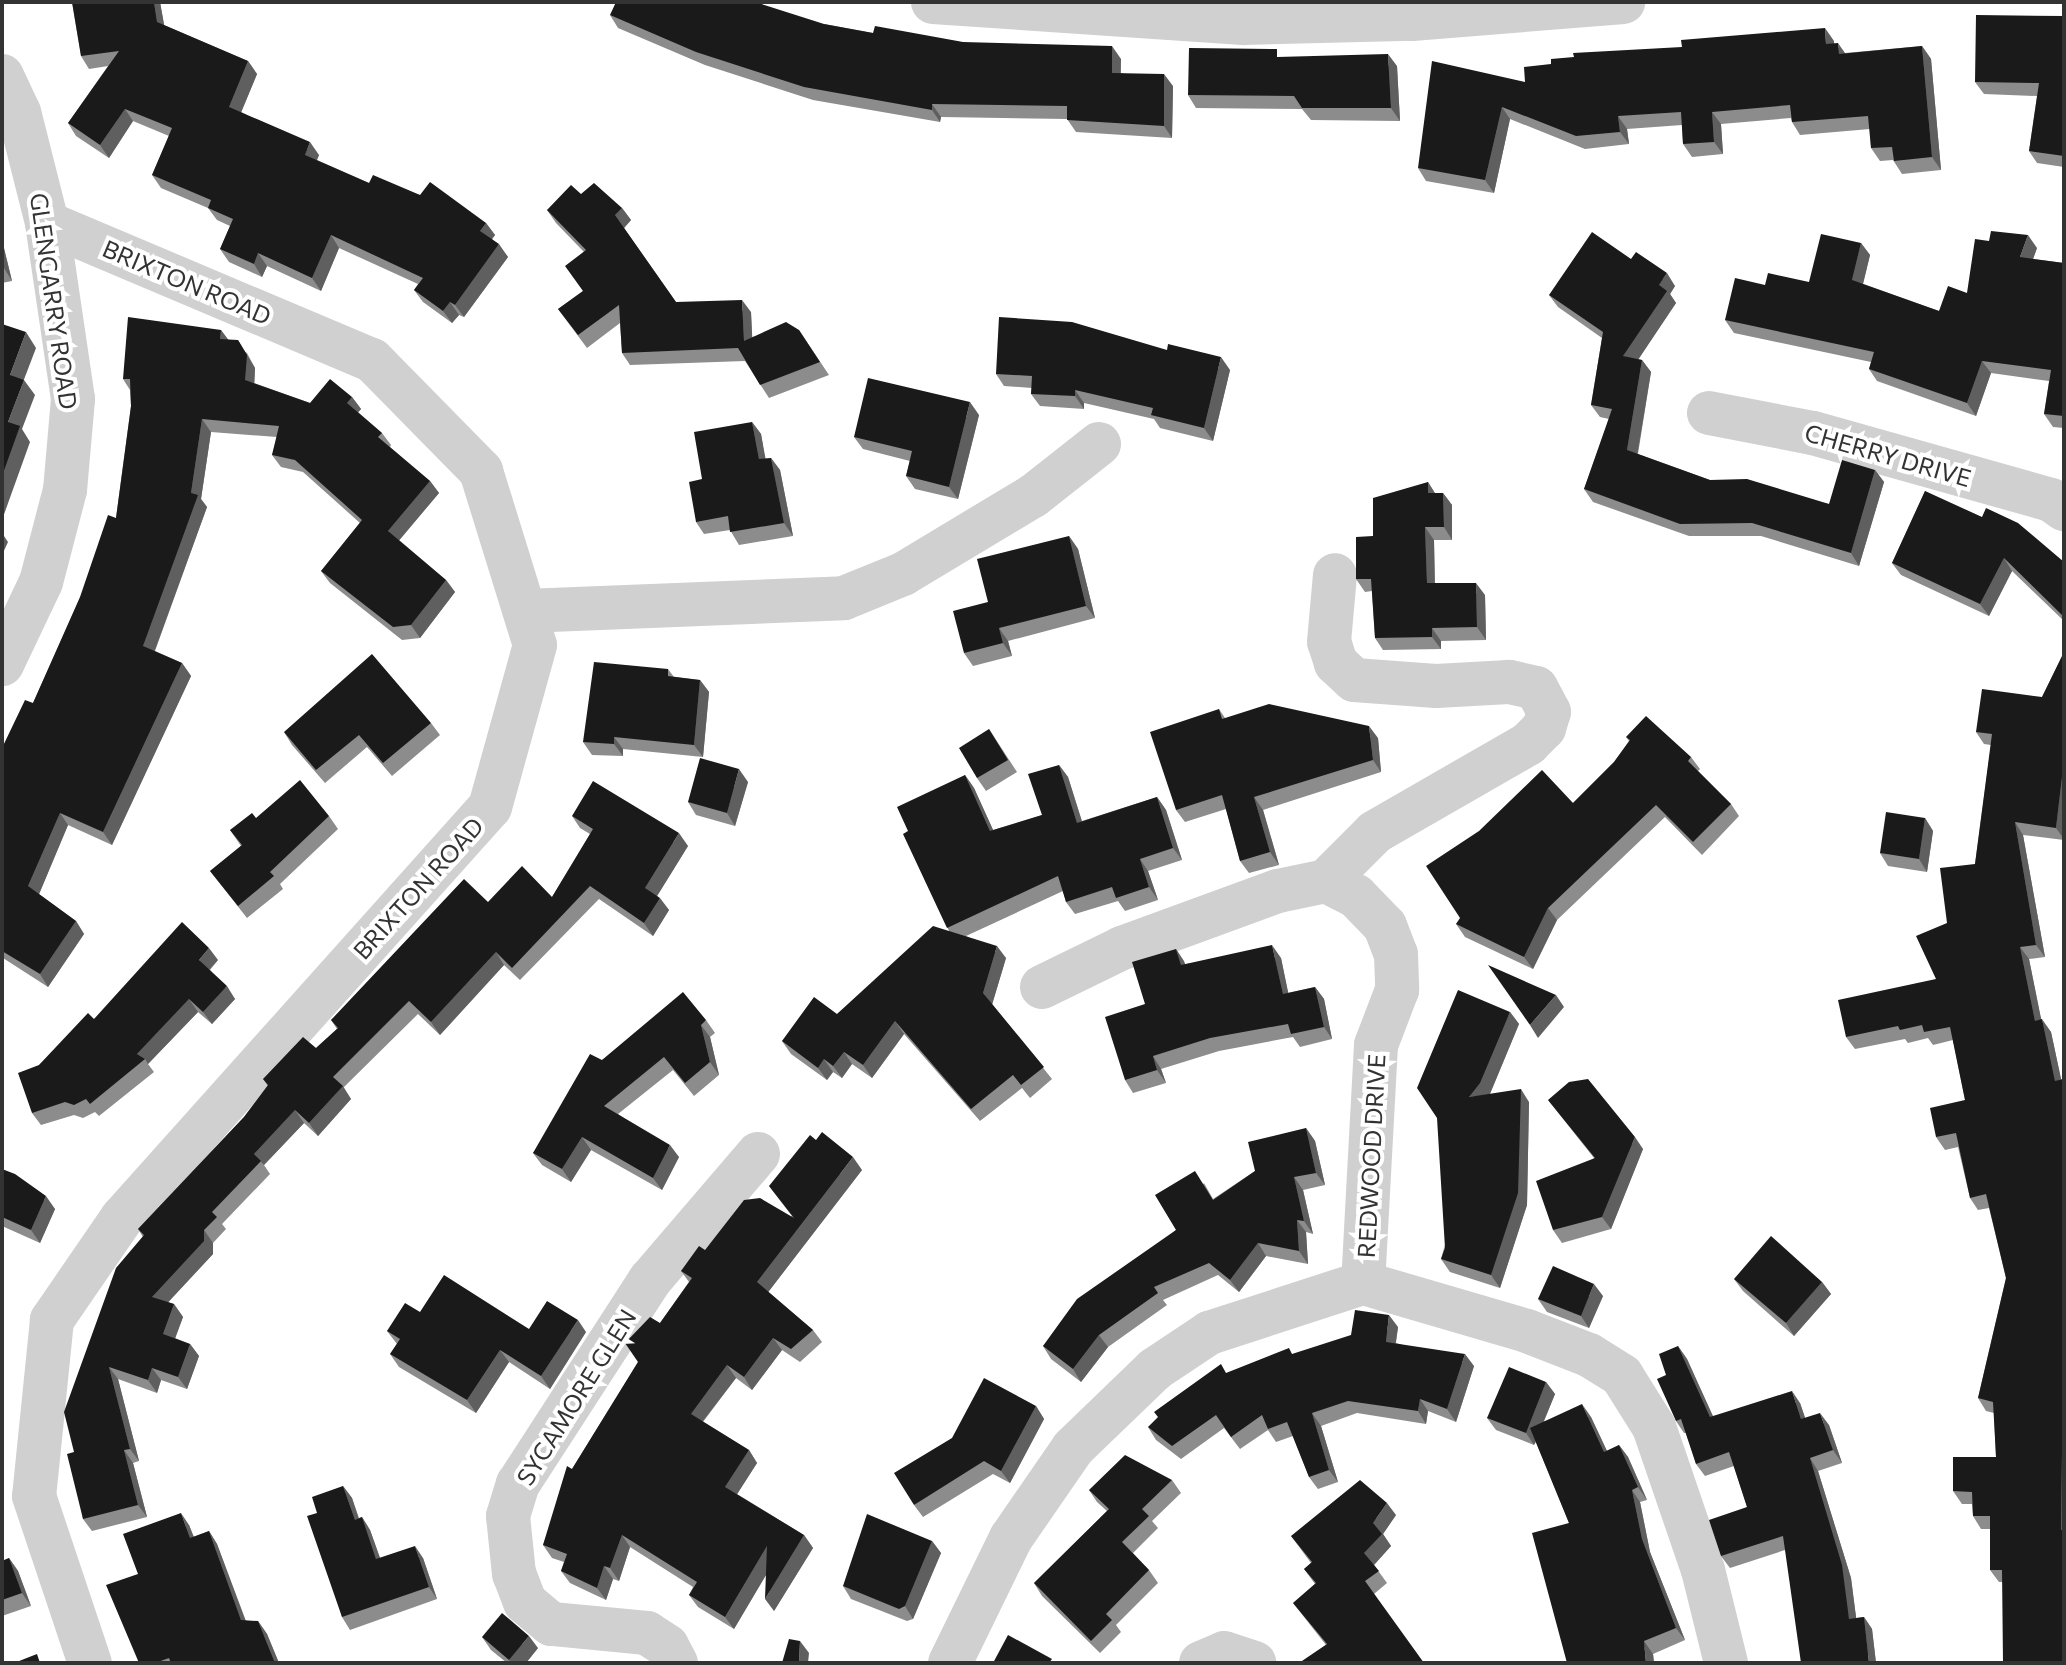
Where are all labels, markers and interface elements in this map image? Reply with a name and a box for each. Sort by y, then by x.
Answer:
street label: GLENGARRY ROAD [25,191,83,411]
street label: BRIXTON ROAD [98,234,276,330]
street label: CHERRY DRIVE [1802,418,1974,492]
street label: BRIXTON ROAD [347,811,489,965]
street label: REDWOOD DRIVE [1351,1053,1391,1259]
street label: SYCAMORE GLEN [510,1304,642,1490]

